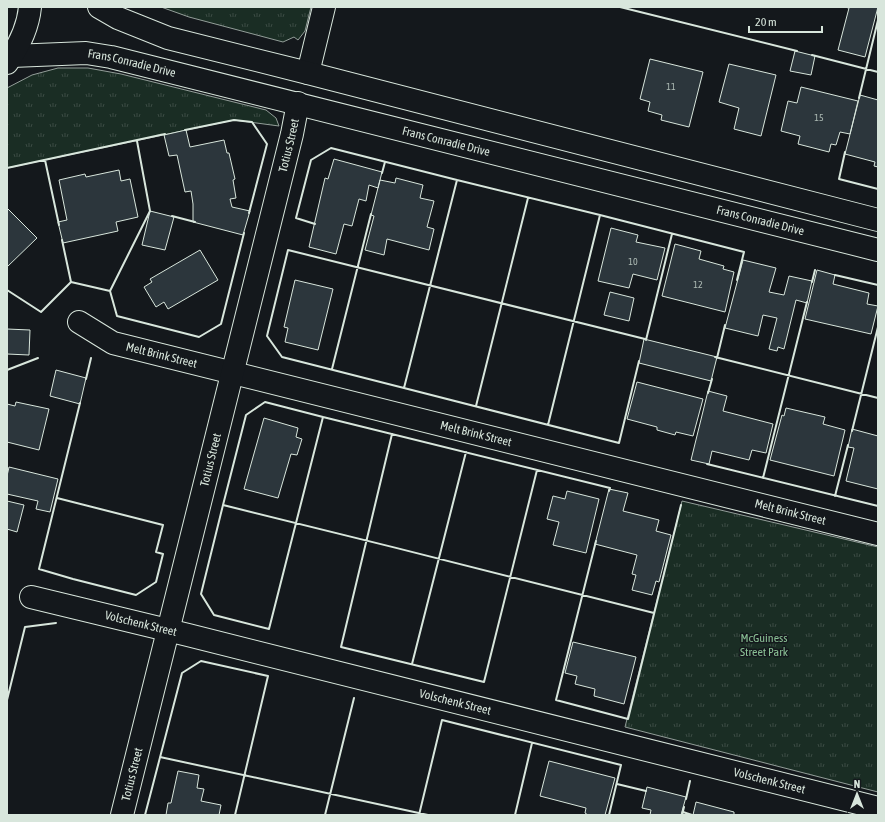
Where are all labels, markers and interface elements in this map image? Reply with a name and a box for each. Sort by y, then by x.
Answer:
scale bar [749,8,822,34]
text: 20 m [755,15,777,29]
street label: Frans Conradie Drive [87,46,177,80]
house number: 11 [666,81,676,92]
house number: 15 [814,112,824,123]
street label: Totius Street [276,117,302,174]
street label: Frans Conradie Drive [401,124,491,159]
street label: Frans Conradie Drive [715,203,806,238]
house number: 10 [628,256,638,267]
house number: 12 [693,279,703,290]
street label: Melt Brink Street [124,339,199,371]
street label: Melt Brink Street [439,418,514,449]
street label: Totius Street [197,431,224,488]
street label: Melt Brink Street [753,496,828,528]
street label: Volschenk Street [103,608,179,639]
park label: McGuiness Street Park [740,631,789,659]
street label: Volschenk Street [418,686,493,718]
street label: Totius Street [119,746,146,802]
street label: Volschenk Street [732,765,807,797]
north arrow [837,774,877,814]
text: N [854,778,860,790]

